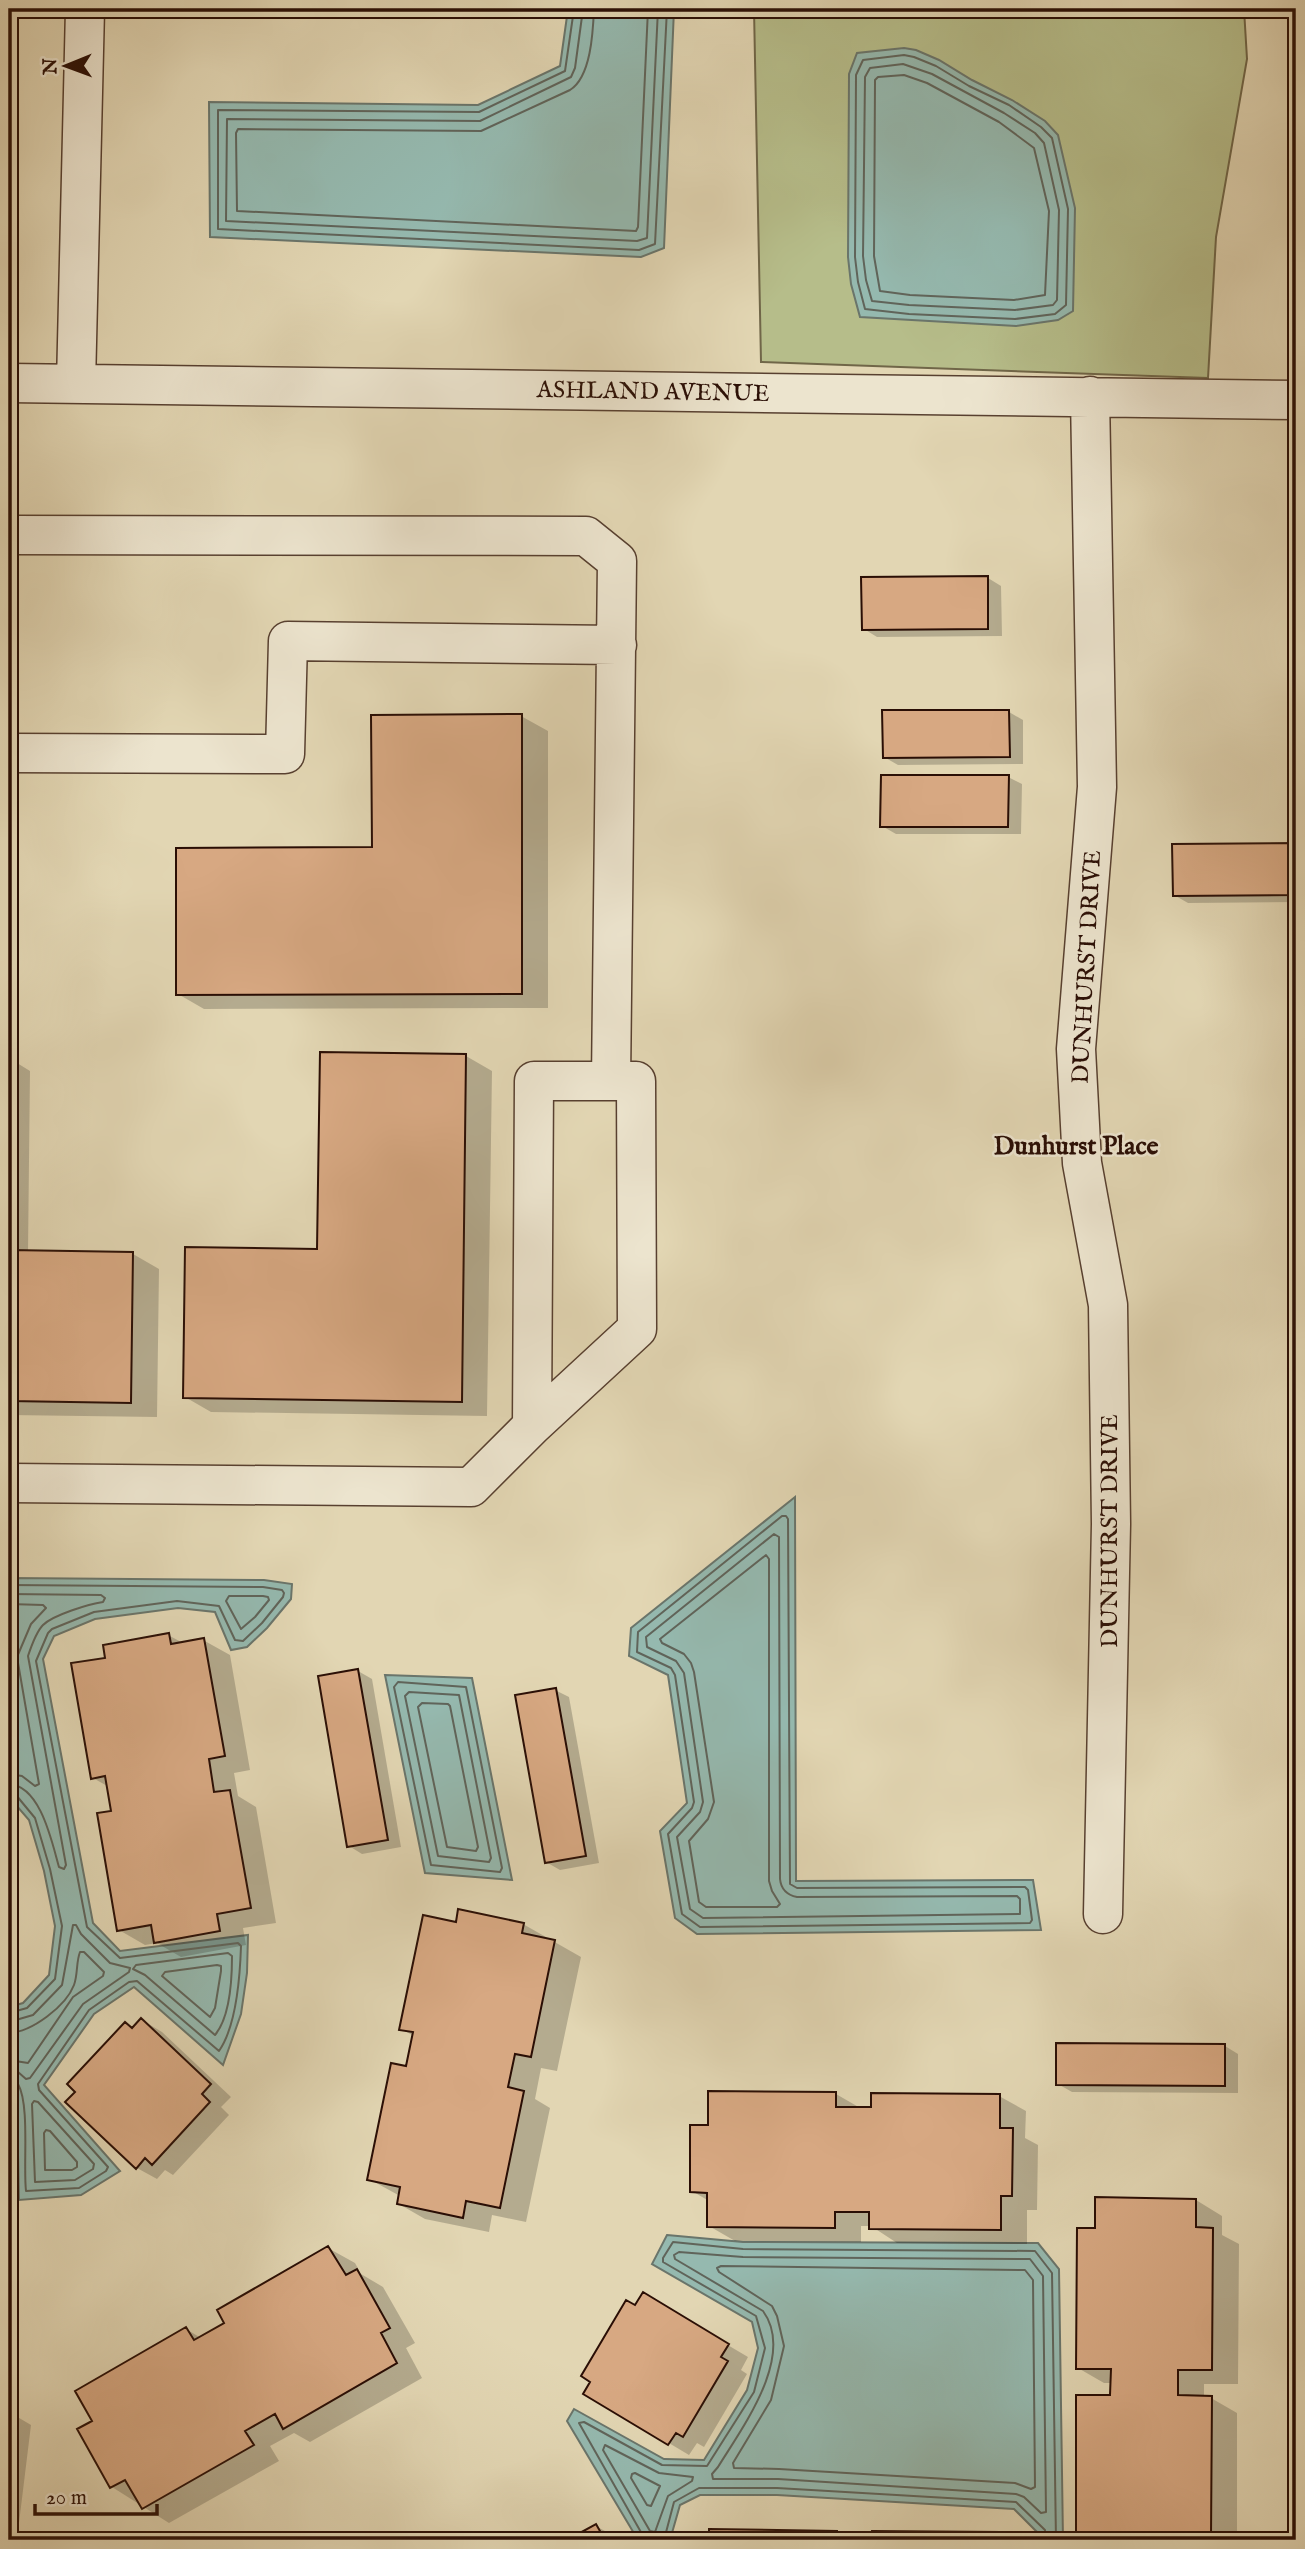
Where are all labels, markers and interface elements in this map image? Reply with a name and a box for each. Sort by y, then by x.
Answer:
north arrow [32,32,102,102]
text: N [39,57,63,76]
street label: ASHLAND AVENUE [535,375,770,410]
street label: DUNHURST DRIVE [1066,849,1109,1085]
district label: Dunhurst Place [993,1130,1159,1163]
street label: DUNHURST DRIVE [1095,1414,1126,1648]
scale bar [35,2472,158,2516]
text: 20 m [46,2485,87,2512]

